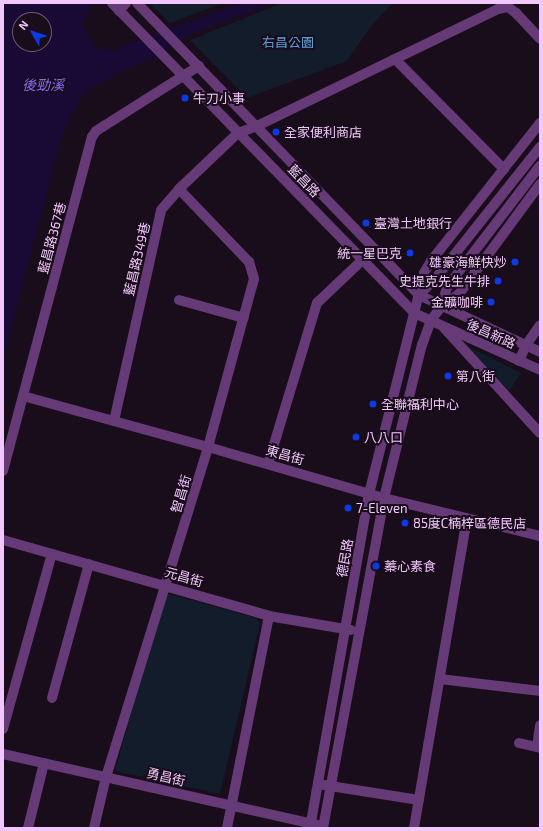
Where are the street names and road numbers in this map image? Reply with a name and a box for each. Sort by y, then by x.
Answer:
street label: 藍昌路 [285,162,323,200]
street label: 藍昌路367巷 [35,201,69,275]
street label: 藍昌路349巷 [121,221,153,297]
street label: 後昌新路 [464,316,518,352]
street label: 東昌街 [264,442,306,468]
street label: 智昌街 [168,473,194,515]
street label: 德民路 [334,537,356,579]
street label: 元昌街 [163,564,205,590]
street label: 勇昌街 [145,765,187,789]

